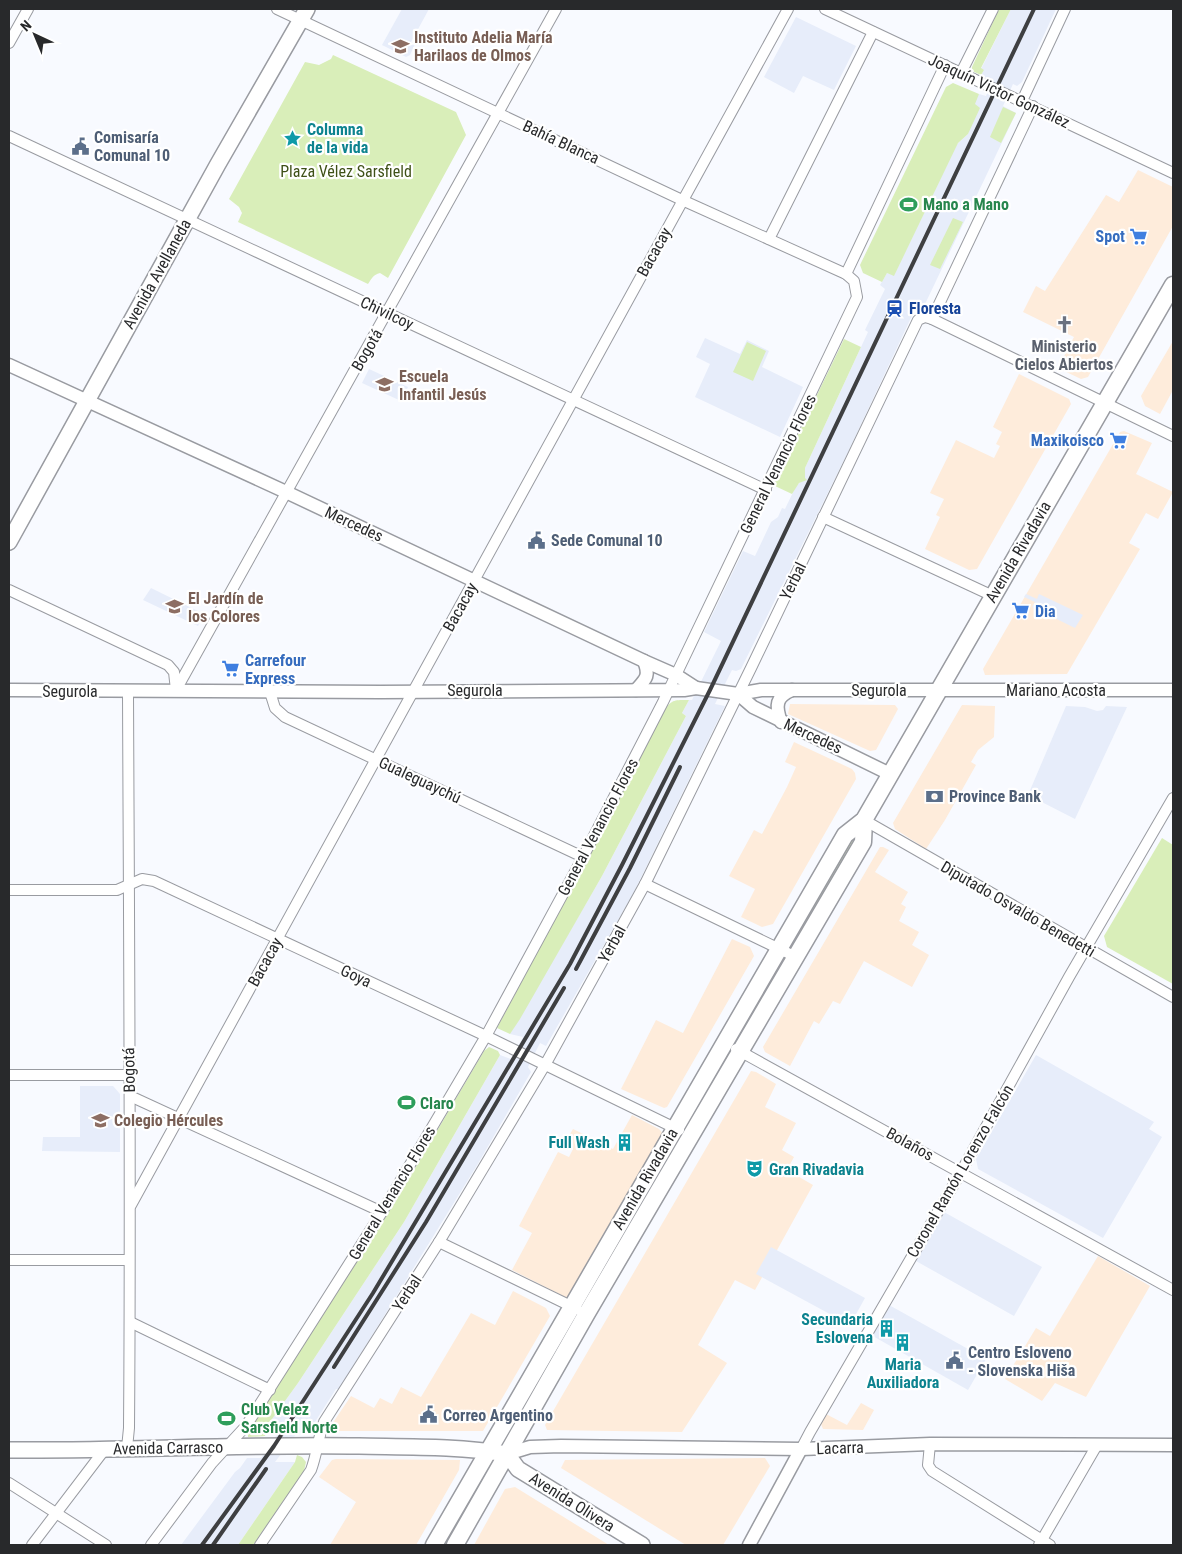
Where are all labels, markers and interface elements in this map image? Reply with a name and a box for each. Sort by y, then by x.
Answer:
north arrow [10,10,60,60]
text: N [17,17,35,34]
place label: Instituto Adelia María Harilaos de Olmos [414,28,553,65]
school or university icon: Instituto Adelia María Harilaos de Olmos [390,36,410,56]
street label: Joaquín Victor González [925,50,1073,132]
street label: Bahía Blanca [520,116,602,168]
place label: Columna de la vida [307,120,369,157]
place label: Comisaría Comunal 10 [94,128,170,165]
place icon: Columna de la vida [283,128,303,148]
public building icon: Comisaría Comunal 10 [70,136,90,156]
park label: Plaza Vélez Sarsfield [280,162,412,181]
sports icon: Mano a Mano [899,194,919,214]
place label: Mano a Mano [923,195,1009,214]
street label: Avenida Avellaneda [119,216,195,332]
street label: Bacacay [633,224,675,280]
supermarket icon: Spot [1129,226,1149,246]
place label: Spot [1096,227,1125,246]
street label: Chivilcoy [357,292,417,334]
station icon: Floresta [885,298,905,318]
place label: Floresta [909,299,962,318]
church icon: Ministerio Cielos Abiertos [1054,314,1074,334]
street label: Bogotá [347,326,387,374]
place label: Ministerio Cielos Abiertos [1015,337,1113,374]
place label: Escuela Infantil Jesús [399,367,486,404]
school or university icon: Escuela Infantil Jesús [375,375,395,395]
street label: General Venancio Flores [736,391,820,537]
supermarket icon: Maxikoisco [1108,430,1128,450]
place label: Maxikoisco [1031,431,1104,450]
street label: Avenida Rivadavia [981,498,1055,606]
street label: Mercedes [322,502,386,546]
public building icon: Sede Comunal 10 [527,530,547,550]
place label: Sede Comunal 10 [551,531,663,550]
street label: Yerbal [776,559,810,603]
street label: Bacacay [439,579,481,635]
place label: El Jardín de los Colores [188,589,264,626]
school or university icon: El Jardín de los Colores [164,597,184,617]
supermarket icon: Dia [1011,601,1031,621]
place label: Dia [1035,602,1056,621]
place label: Carrefour Express [245,651,306,688]
supermarket icon: Carrefour Express [221,659,241,679]
street label: Segurola [447,681,503,700]
street label: Segurola [851,681,907,700]
street label: Mariano Acosta [1006,681,1106,700]
street label: Segurola [42,682,98,701]
street label: Mercedes [781,714,845,758]
street label: Gualeguaychú [376,753,464,807]
street label: General Venancio Flores [554,755,642,899]
bank icon: Province Bank [925,786,945,806]
place label: Province Bank [949,787,1041,806]
street label: Diputado Osvaldo Benedetti [937,857,1099,961]
street label: Yerbal [594,922,630,966]
street label: Bacacay [244,934,286,990]
street label: Goya [338,961,374,991]
street label: Bogotá [119,1047,139,1093]
street label: Coronel Ramón Lorenzo Falcón [903,1081,1017,1261]
sports icon: Claro [396,1093,416,1113]
place label: Claro [420,1094,454,1113]
school or university icon: Colegio Hércules [90,1110,110,1130]
place label: Colegio Hércules [114,1111,223,1130]
street label: General Venancio Flores [345,1123,439,1263]
street label: Bolaños [883,1123,937,1165]
street label: Avenida Rivadavia [608,1125,682,1233]
building icon: Full Wash [614,1132,634,1152]
place label: Full Wash [549,1133,610,1152]
theatre icon: Gran Rivadavia [745,1159,765,1179]
place label: Gran Rivadavia [769,1160,865,1179]
street label: Yerbal [388,1271,426,1315]
place label: Secundaria Eslovena [801,1310,873,1347]
building icon: Secundaria Eslovena [877,1318,897,1338]
building icon: Maria Auxiliadora [893,1332,913,1352]
place label: Centro Esloveno - Slovenska Hiša [968,1343,1076,1380]
public building icon: Centro Esloveno - Slovenska Hiša [944,1351,964,1371]
place label: Maria Auxiliadora [867,1355,940,1392]
place label: Club Velez Sarsfield Norte [241,1400,338,1437]
public building icon: Correo Argentino [419,1405,439,1425]
place label: Correo Argentino [443,1406,553,1425]
sports icon: Club Velez Sarsfield Norte [217,1408,237,1428]
street label: Avenida Carrasco [113,1438,223,1458]
street label: Lacarra [816,1438,864,1458]
street label: Avenida Olivera [526,1468,618,1536]

